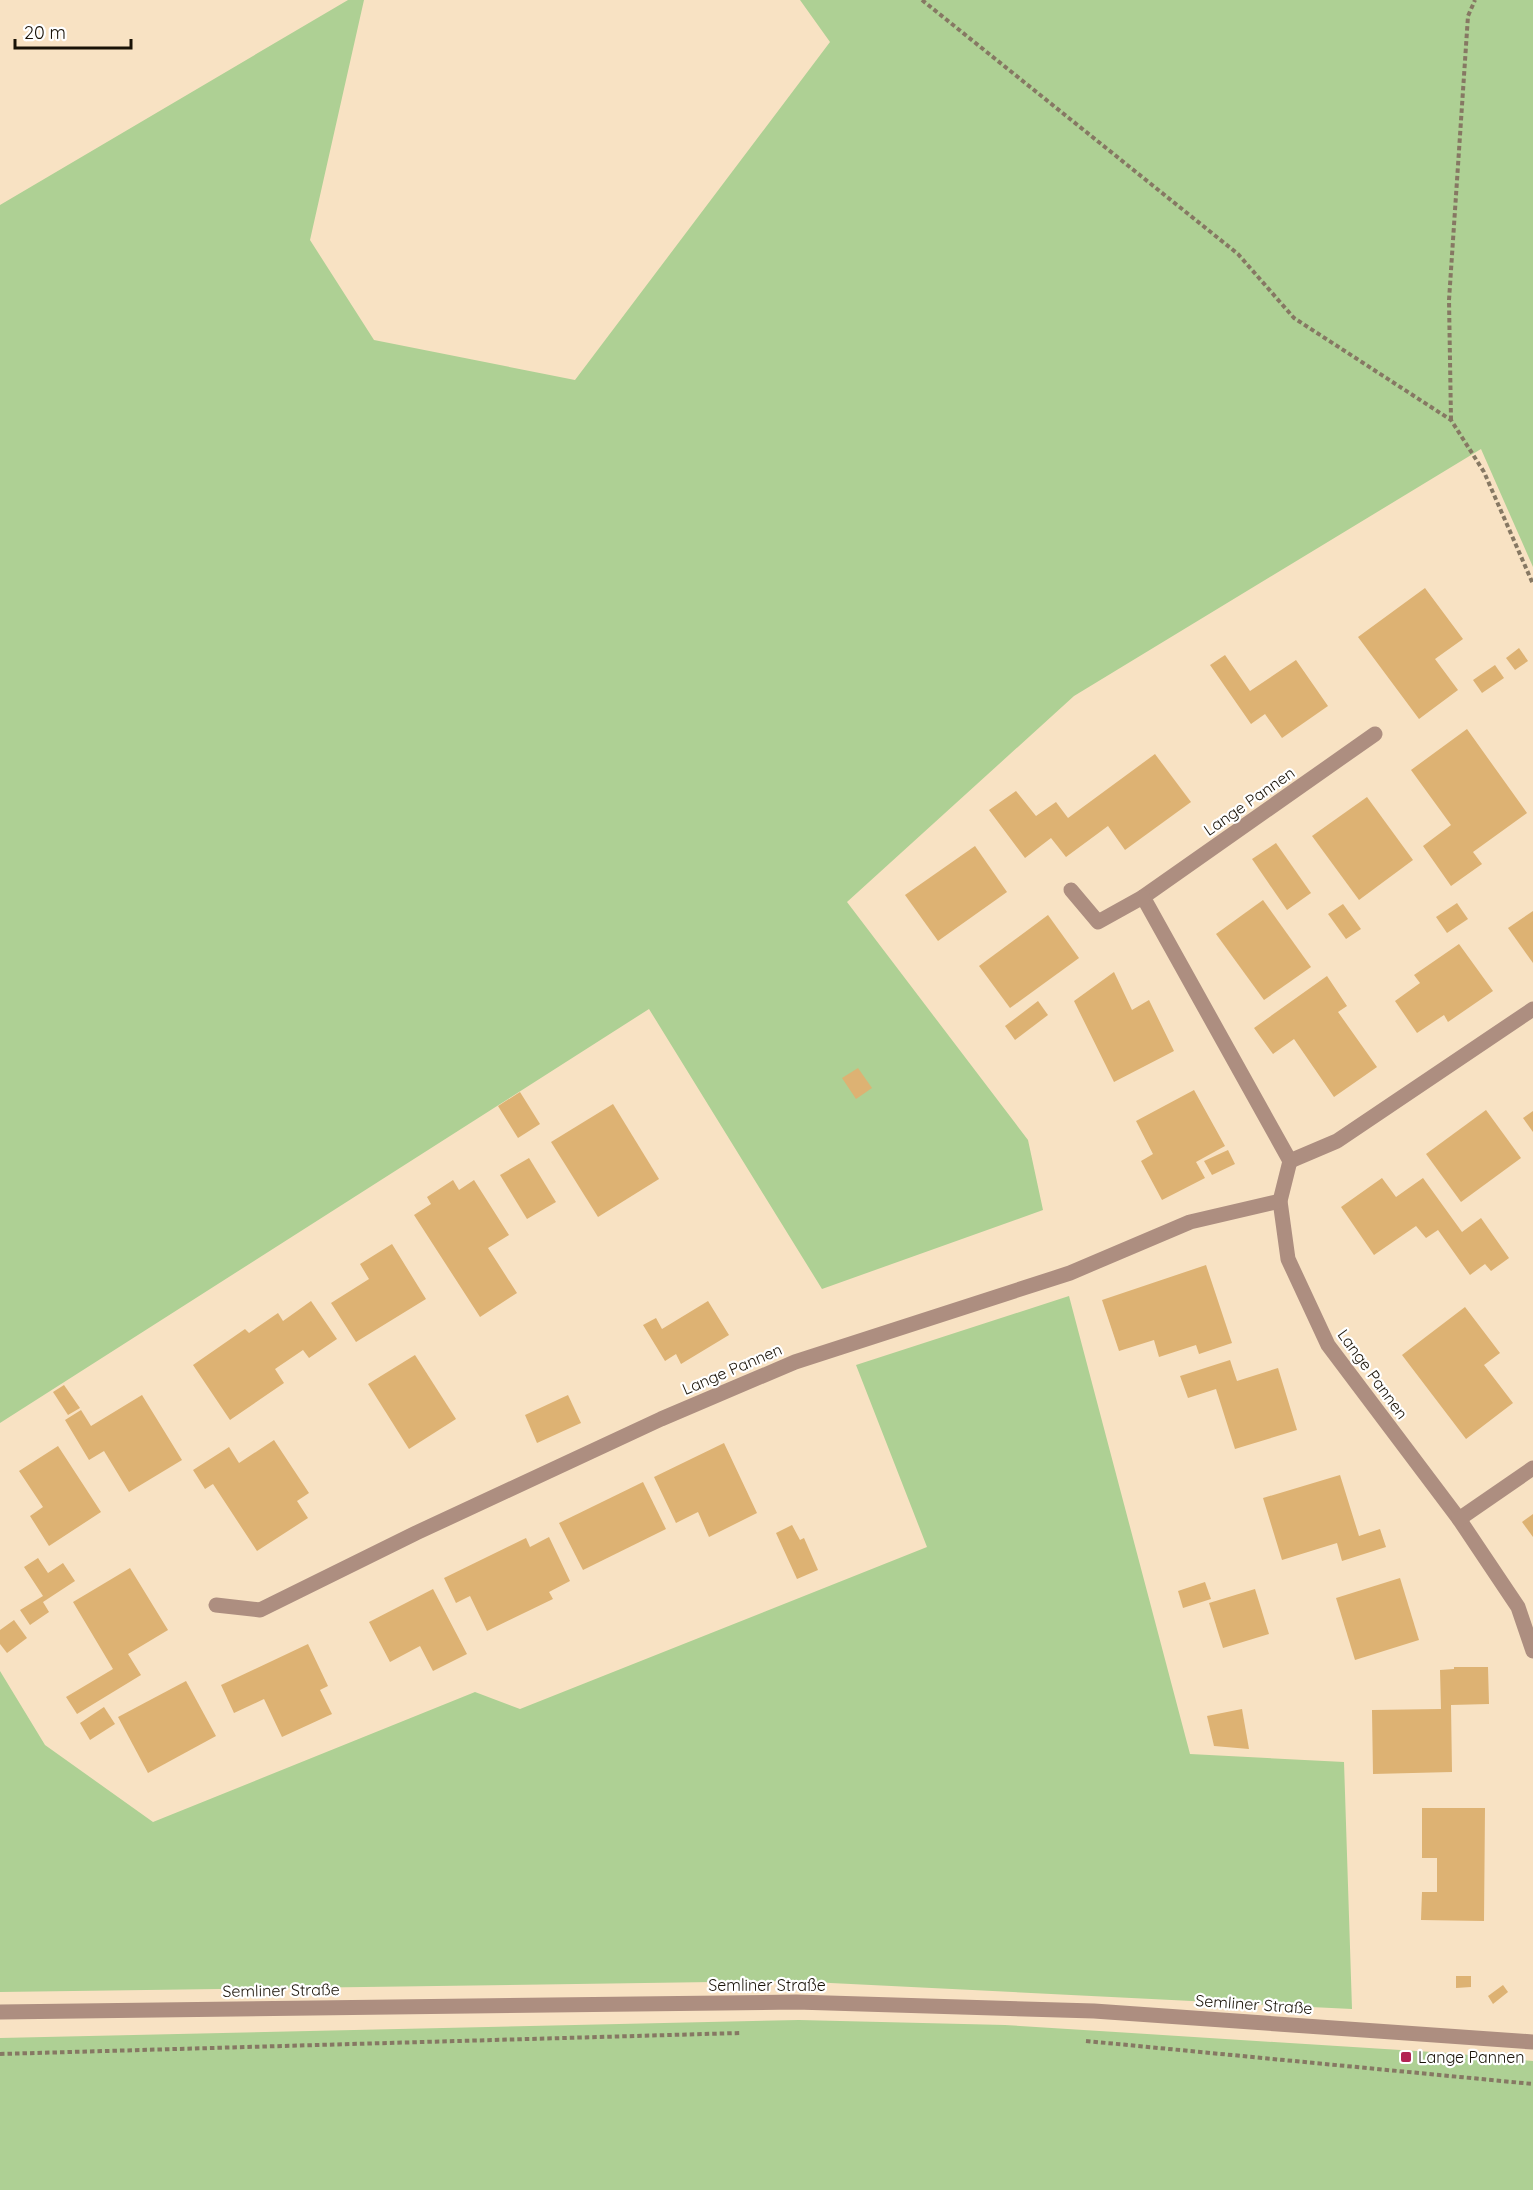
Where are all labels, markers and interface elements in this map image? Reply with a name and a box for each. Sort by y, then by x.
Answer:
scale bar [15,12,130,50]
text: 20 m [24,21,66,44]
street label: Lange Pannen [1200,762,1298,840]
street label: Lange Pannen [1334,1325,1412,1423]
street label: Lange Pannen [679,1339,785,1399]
street label: Semliner Straße [708,1975,826,1995]
street label: Semliner Straße [222,1979,340,2001]
street label: Semliner Straße [1195,1990,1313,2018]
place label: Lange Pannen [1418,2047,1524,2067]
marker: Lange Pannen [1399,2050,1413,2064]

